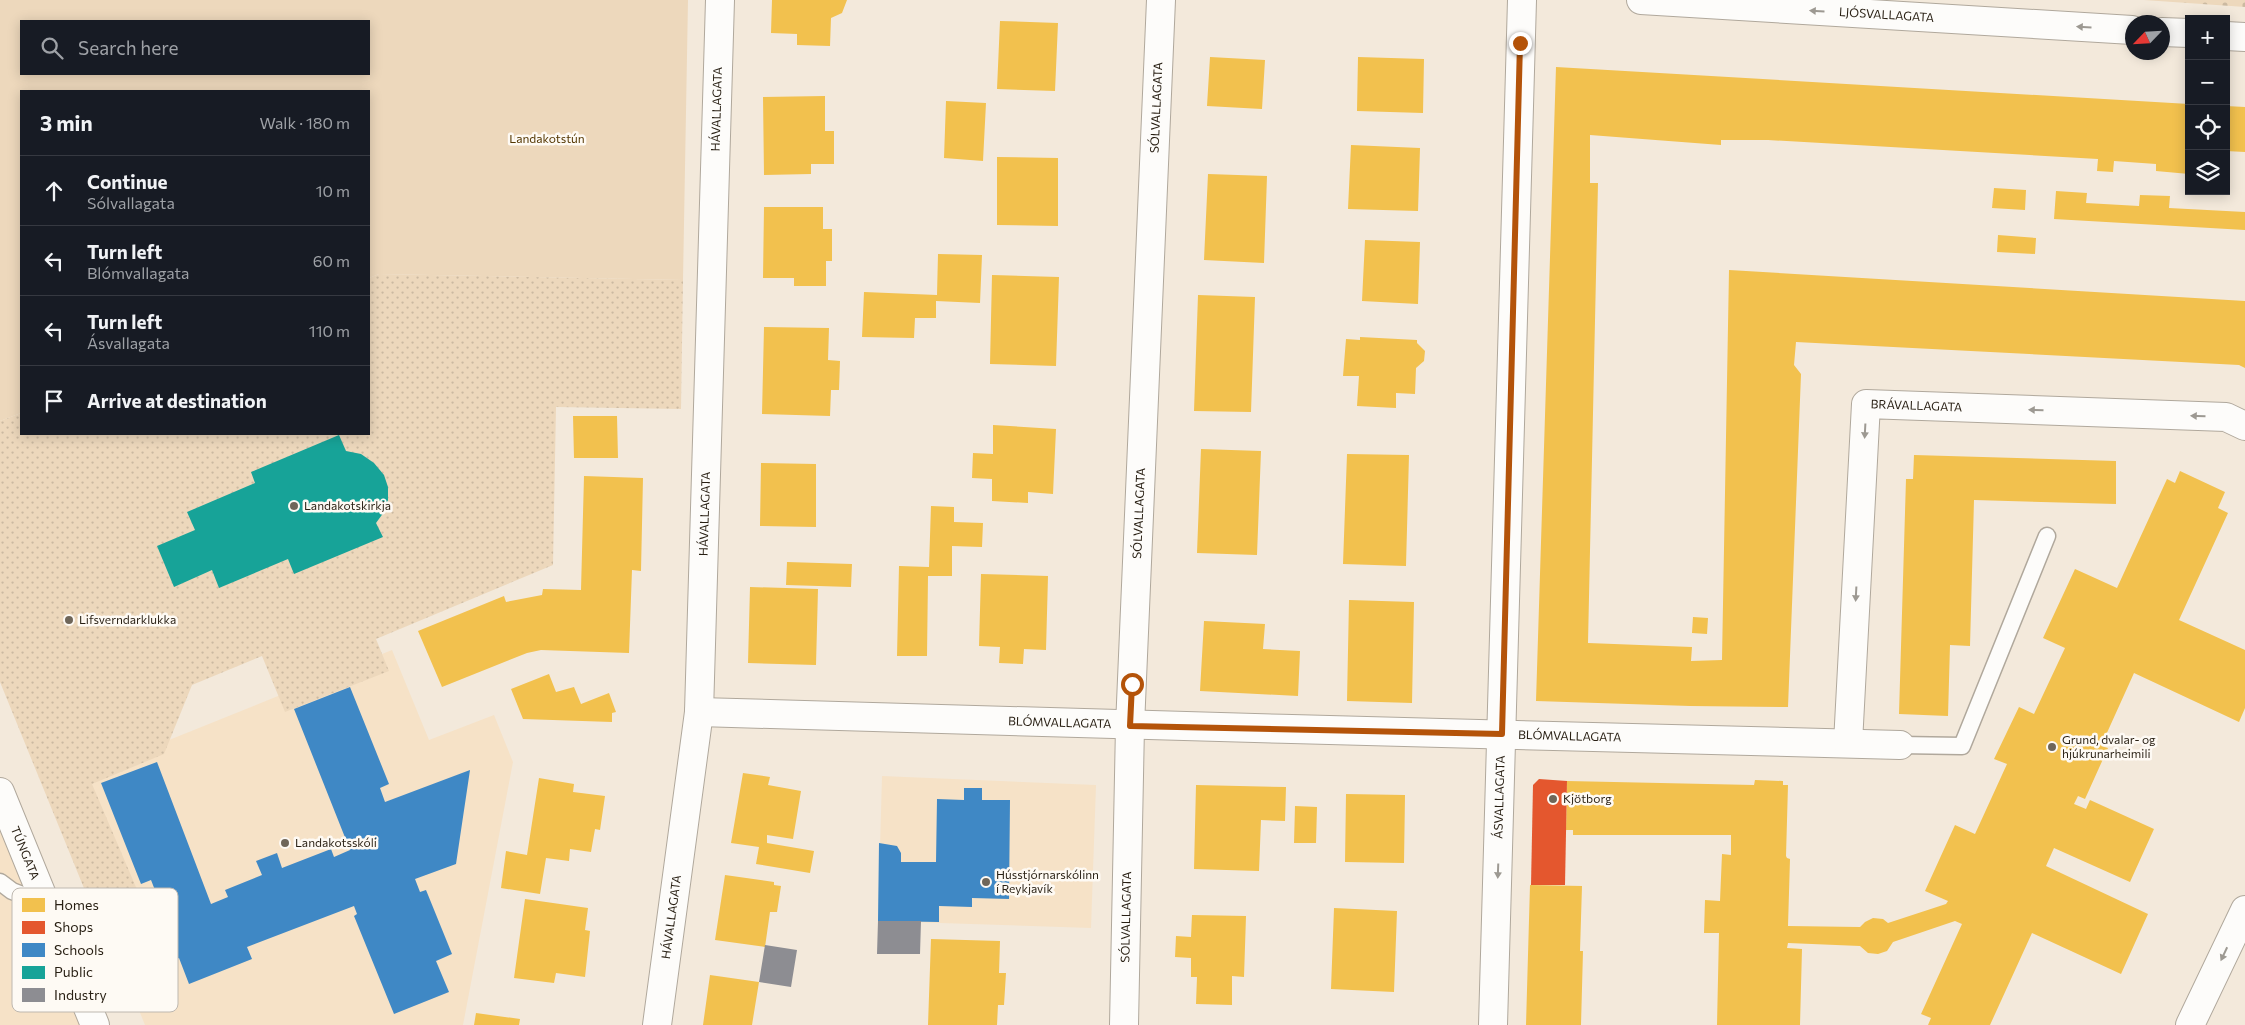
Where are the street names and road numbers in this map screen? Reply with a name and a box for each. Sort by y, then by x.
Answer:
street label: LJÓSVALLAGATA [1839,4,1935,24]
street label: SÓLVALLAGATA [1146,62,1164,153]
street label: HÁVALLAGATA [708,66,724,152]
street label: BRÁVALLAGATA [1871,396,1963,413]
street label: SÓLVALLAGATA [1129,467,1147,559]
street label: HÁVALLAGATA [696,471,712,556]
street label: BLÓMVALLAGATA [1008,713,1112,730]
street label: BLÓMVALLAGATA [1518,727,1622,744]
street label: ÁSVALLAGATA [1490,755,1507,839]
street label: TÚNGATA [9,824,43,882]
street label: SÓLVALLAGATA [1117,871,1133,963]
street label: HÁVALLAGATA [658,874,683,960]

